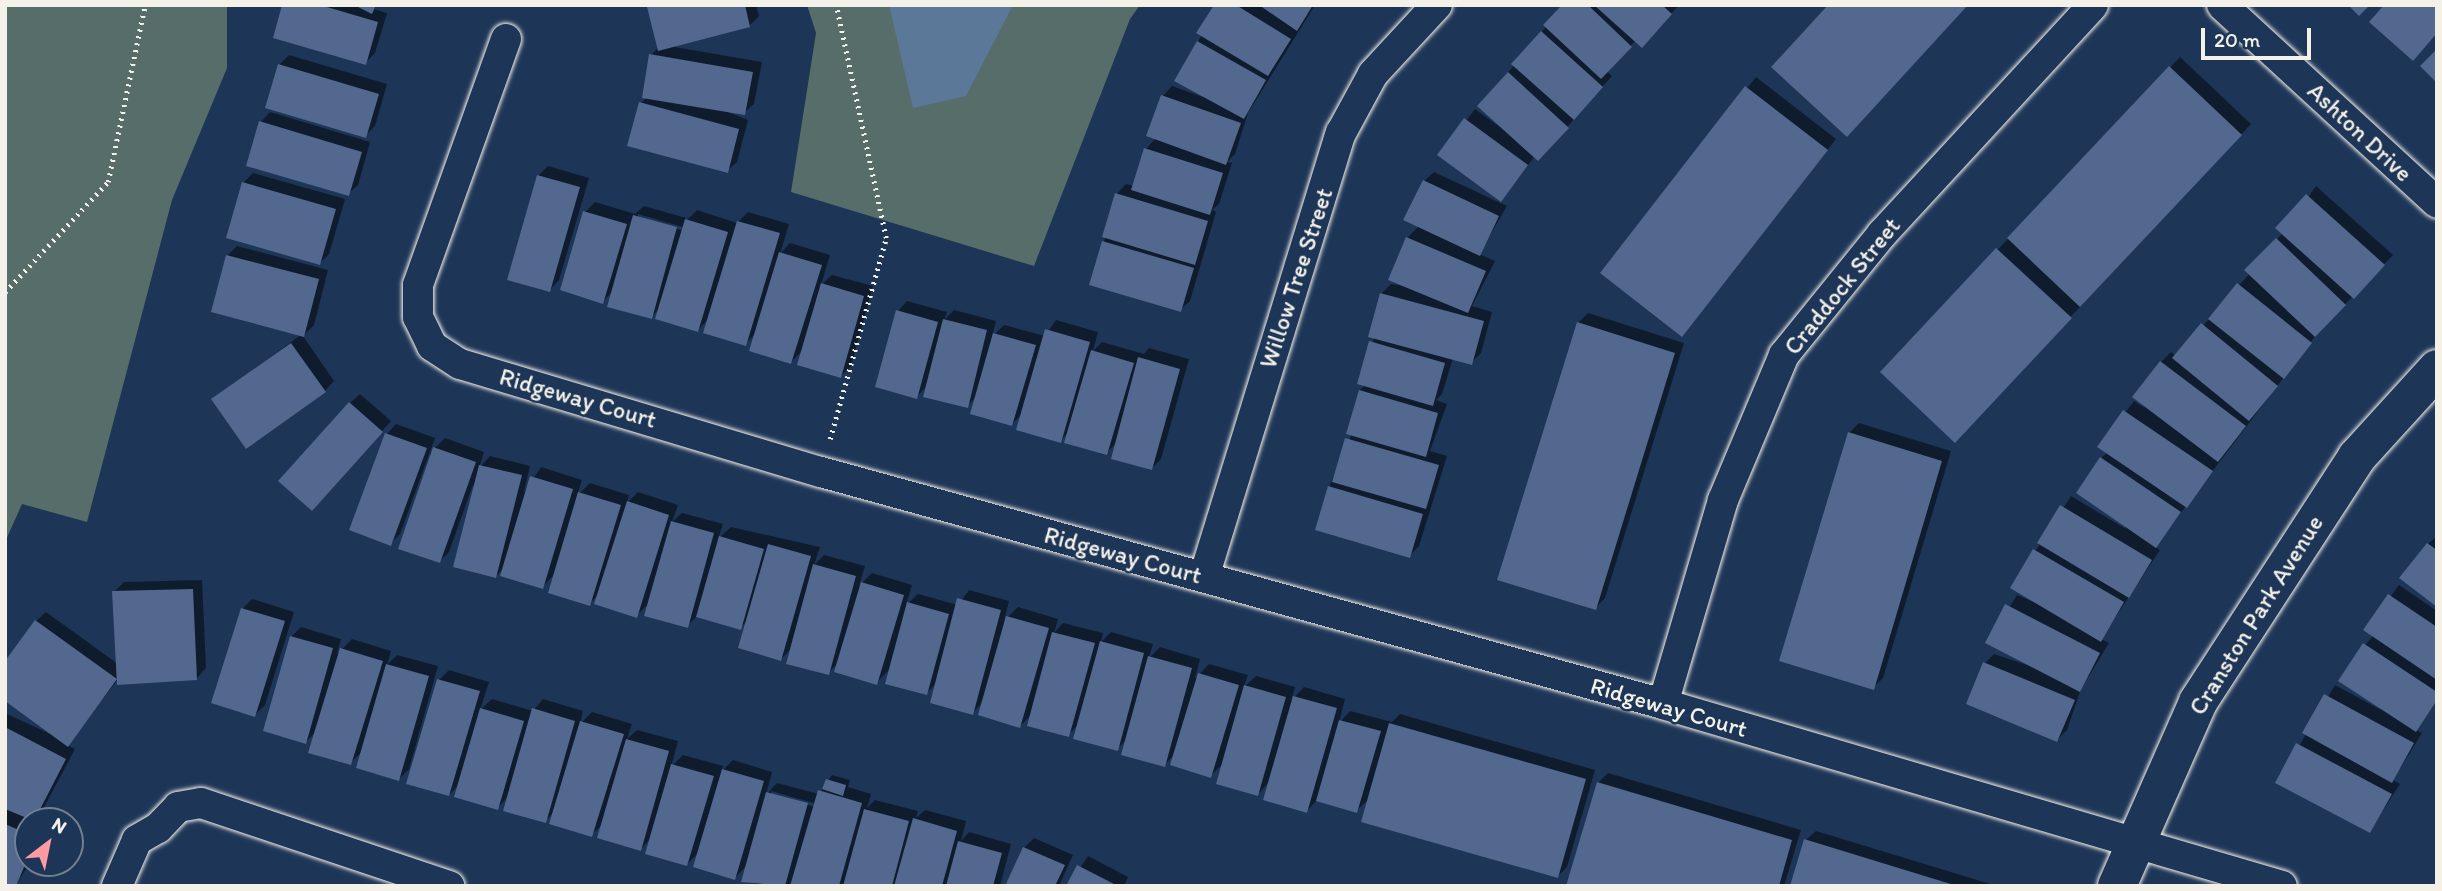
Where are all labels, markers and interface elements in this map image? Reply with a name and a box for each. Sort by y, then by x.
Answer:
scale bar [2204,14,2314,58]
text: 20 m [2214,27,2260,52]
street label: Ashton Drive [2302,76,2418,188]
street label: Willow Tree Street [1253,185,1339,371]
street label: Craddock Street [1778,212,1906,360]
street label: Ridgeway Court [496,362,660,434]
street label: Cranston Park Avenue [2183,511,2329,719]
street label: Ridgeway Court [1041,520,1205,590]
street label: Ridgeway Court [1587,671,1751,743]
north arrow [14,807,84,877]
text: N [48,812,71,839]

